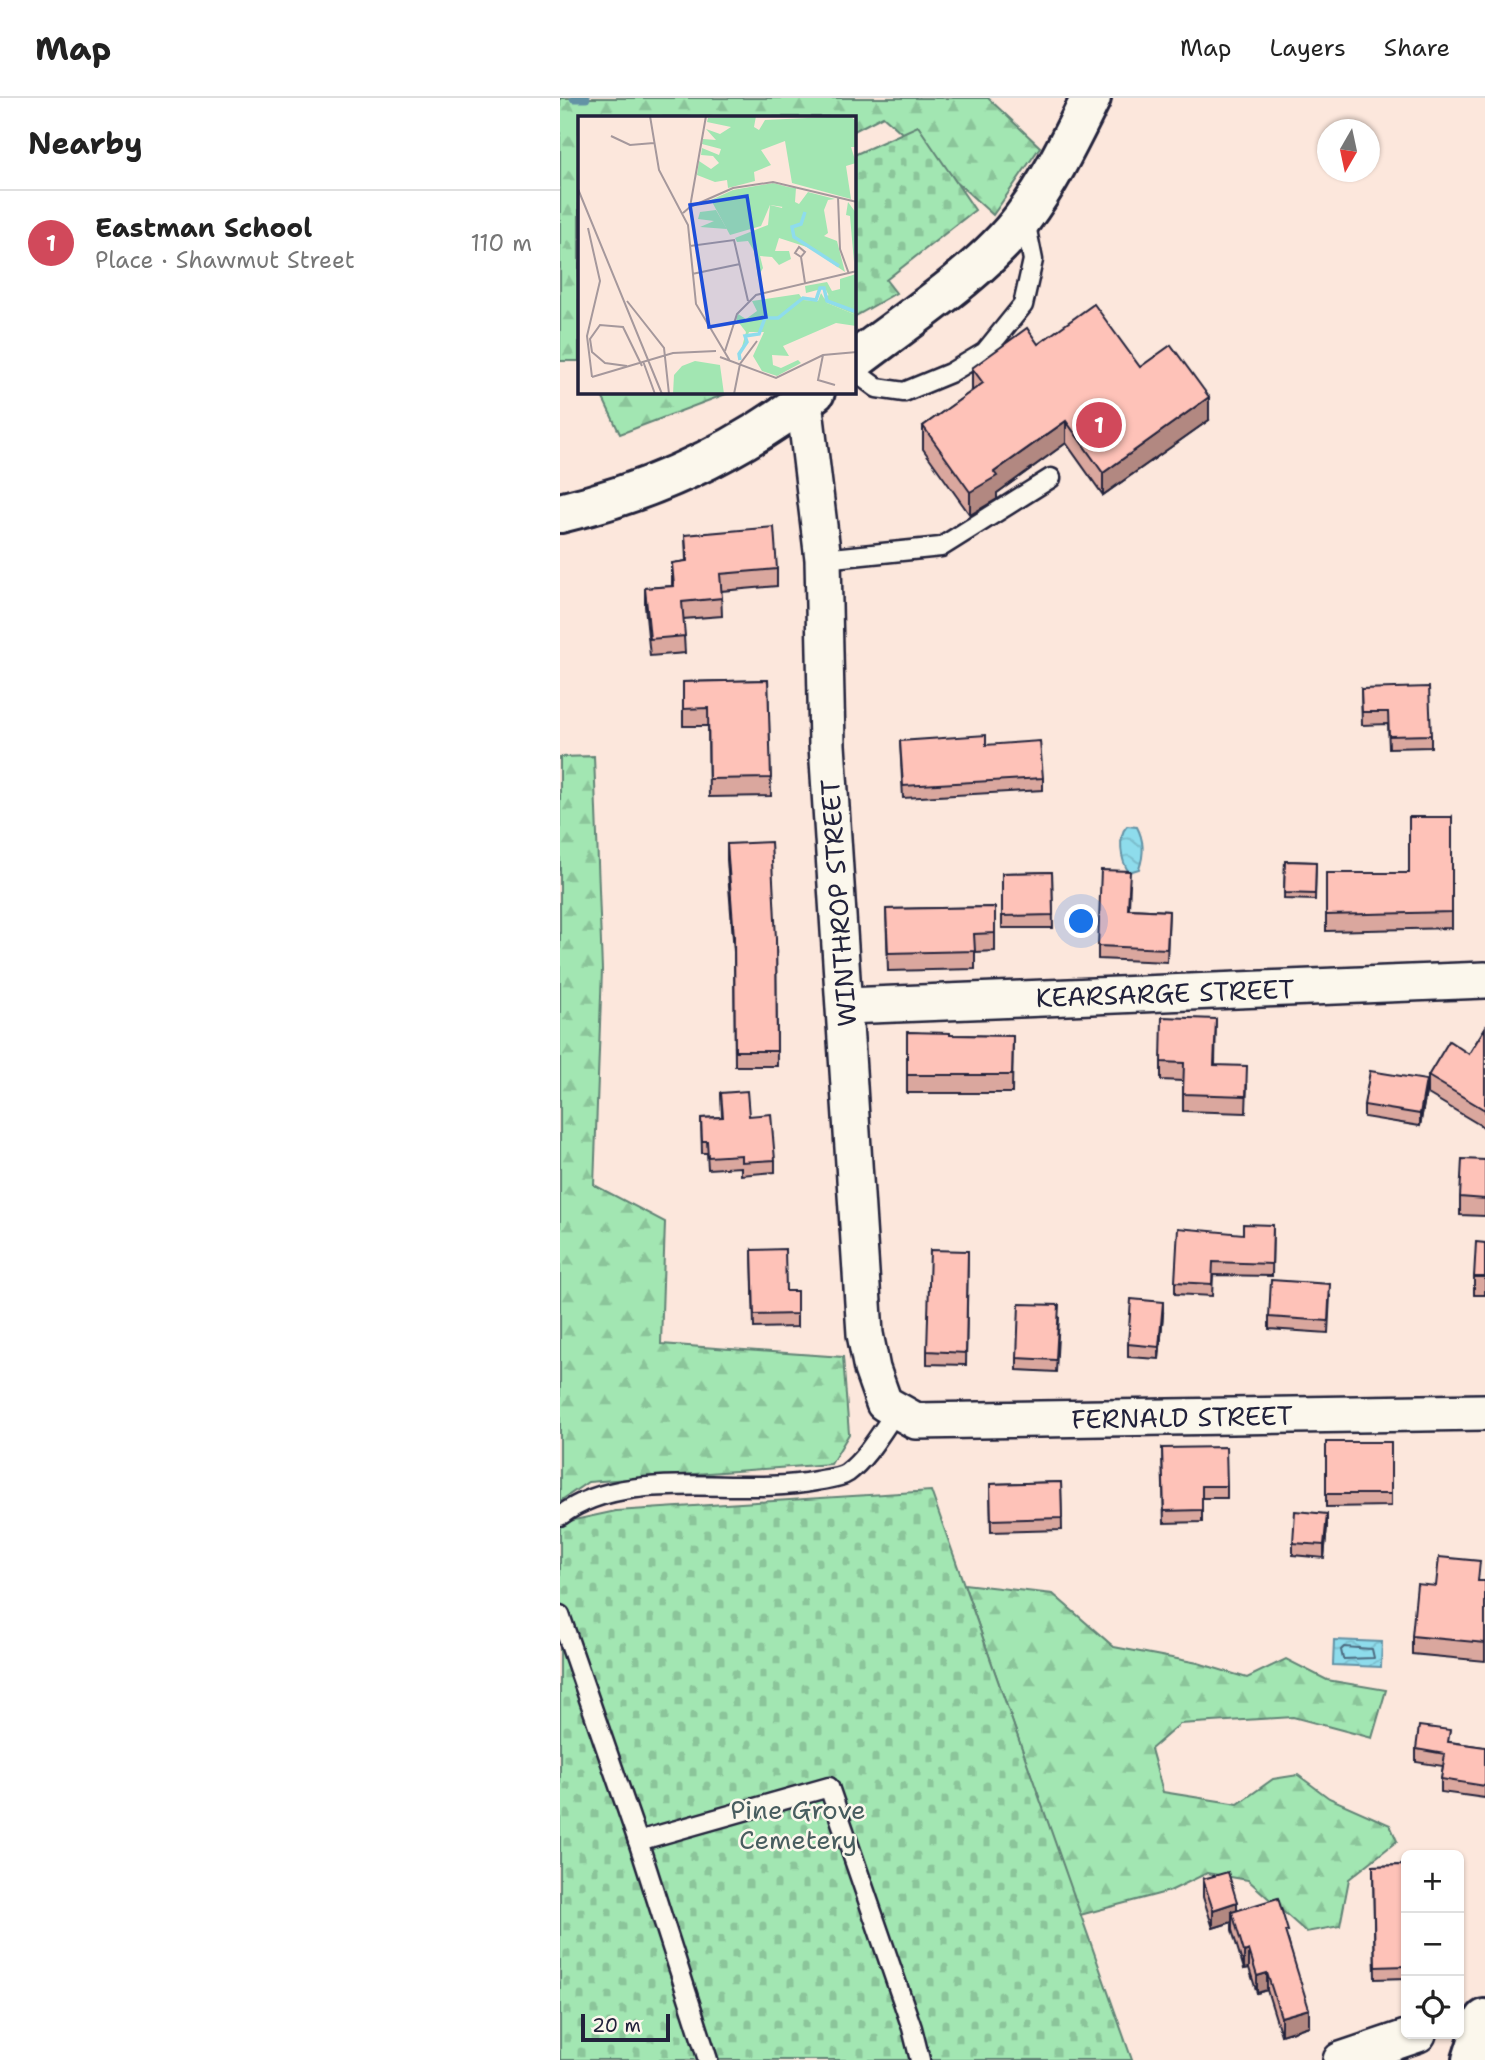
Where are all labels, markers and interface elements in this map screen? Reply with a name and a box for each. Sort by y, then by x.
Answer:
text: Map [35,26,111,71]
text: Map [1180,32,1231,64]
text: Layers [1269,32,1346,64]
text: Share [1384,32,1450,64]
inset map [578,116,856,394]
north arrow [1317,119,1380,182]
text: Nearby [28,123,143,164]
text: Eastman School [95,210,312,245]
text: 1 [46,228,56,258]
text: 110 m [470,228,532,258]
text: Place · Shawmut Street [95,245,355,275]
pin: 1 [1076,399,1122,451]
street label: WINTHROP STREET [812,778,864,1028]
your location [1064,904,1098,938]
street label: KEARSARGE STREET [1035,971,1295,1015]
street label: FERNALD STREET [1071,1398,1293,1436]
park label: Pine Grove Cemetery [730,1792,866,1857]
map controls [1401,1850,1464,2039]
button: + [1401,1850,1464,1913]
button: − [1401,1913,1464,1976]
button: locate [1401,1976,1464,2039]
scale bar [581,2011,670,2043]
text: 20 m [592,2013,641,2038]

